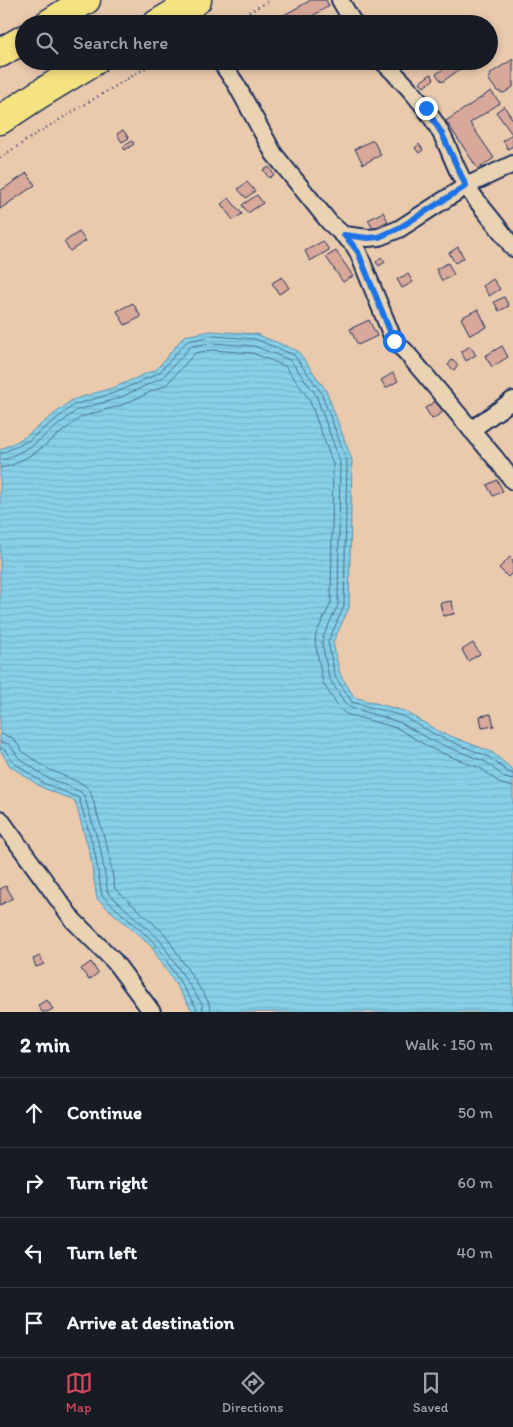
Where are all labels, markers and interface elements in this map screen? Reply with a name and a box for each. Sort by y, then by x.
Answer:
search box [15,15,498,70]
icon: search [33,29,61,57]
text: Search here [73,31,168,54]
route end [415,97,438,120]
route start [383,330,406,353]
text: 2 min [20,1032,70,1057]
text: Walk · 150 m [405,1035,493,1054]
icon: ahead [20,1099,48,1127]
text: Continue [67,1101,142,1124]
text: 50 m [458,1103,493,1122]
icon: right [20,1169,48,1197]
text: Turn right [67,1171,148,1194]
text: 60 m [458,1173,493,1192]
icon: left [20,1239,48,1267]
text: Turn left [67,1241,137,1264]
text: 40 m [456,1243,493,1262]
icon: arrive [20,1309,48,1337]
text: Arrive at destination [67,1311,234,1334]
tab: Map [65,1369,93,1416]
tab: Directions [222,1369,283,1416]
tab: Saved [413,1369,448,1416]

